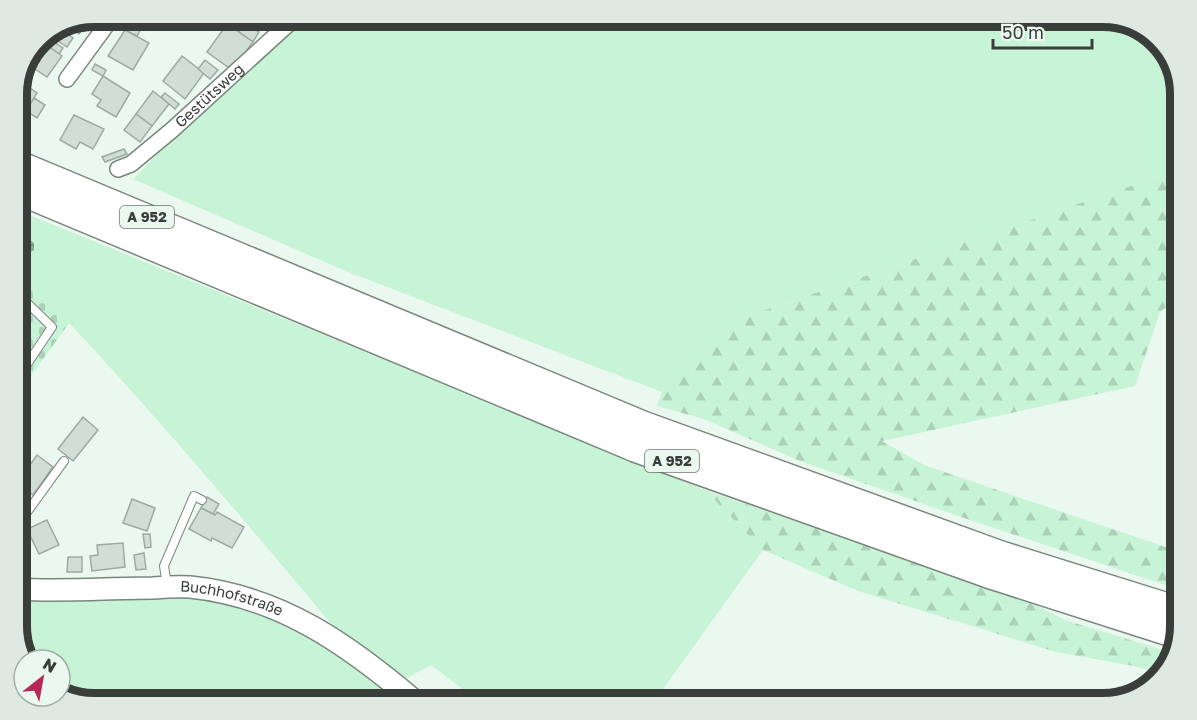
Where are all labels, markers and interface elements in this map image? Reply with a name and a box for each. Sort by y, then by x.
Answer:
scale bar [993,12,1092,50]
text: 50 m [1002,21,1044,43]
street label: Gestütsweg [171,59,247,131]
road number: A 952 [120,206,174,228]
road number: A 952 [645,450,699,472]
street label: Buchhofstraße [180,577,286,619]
north arrow [12,648,72,708]
text: N [39,653,60,677]

